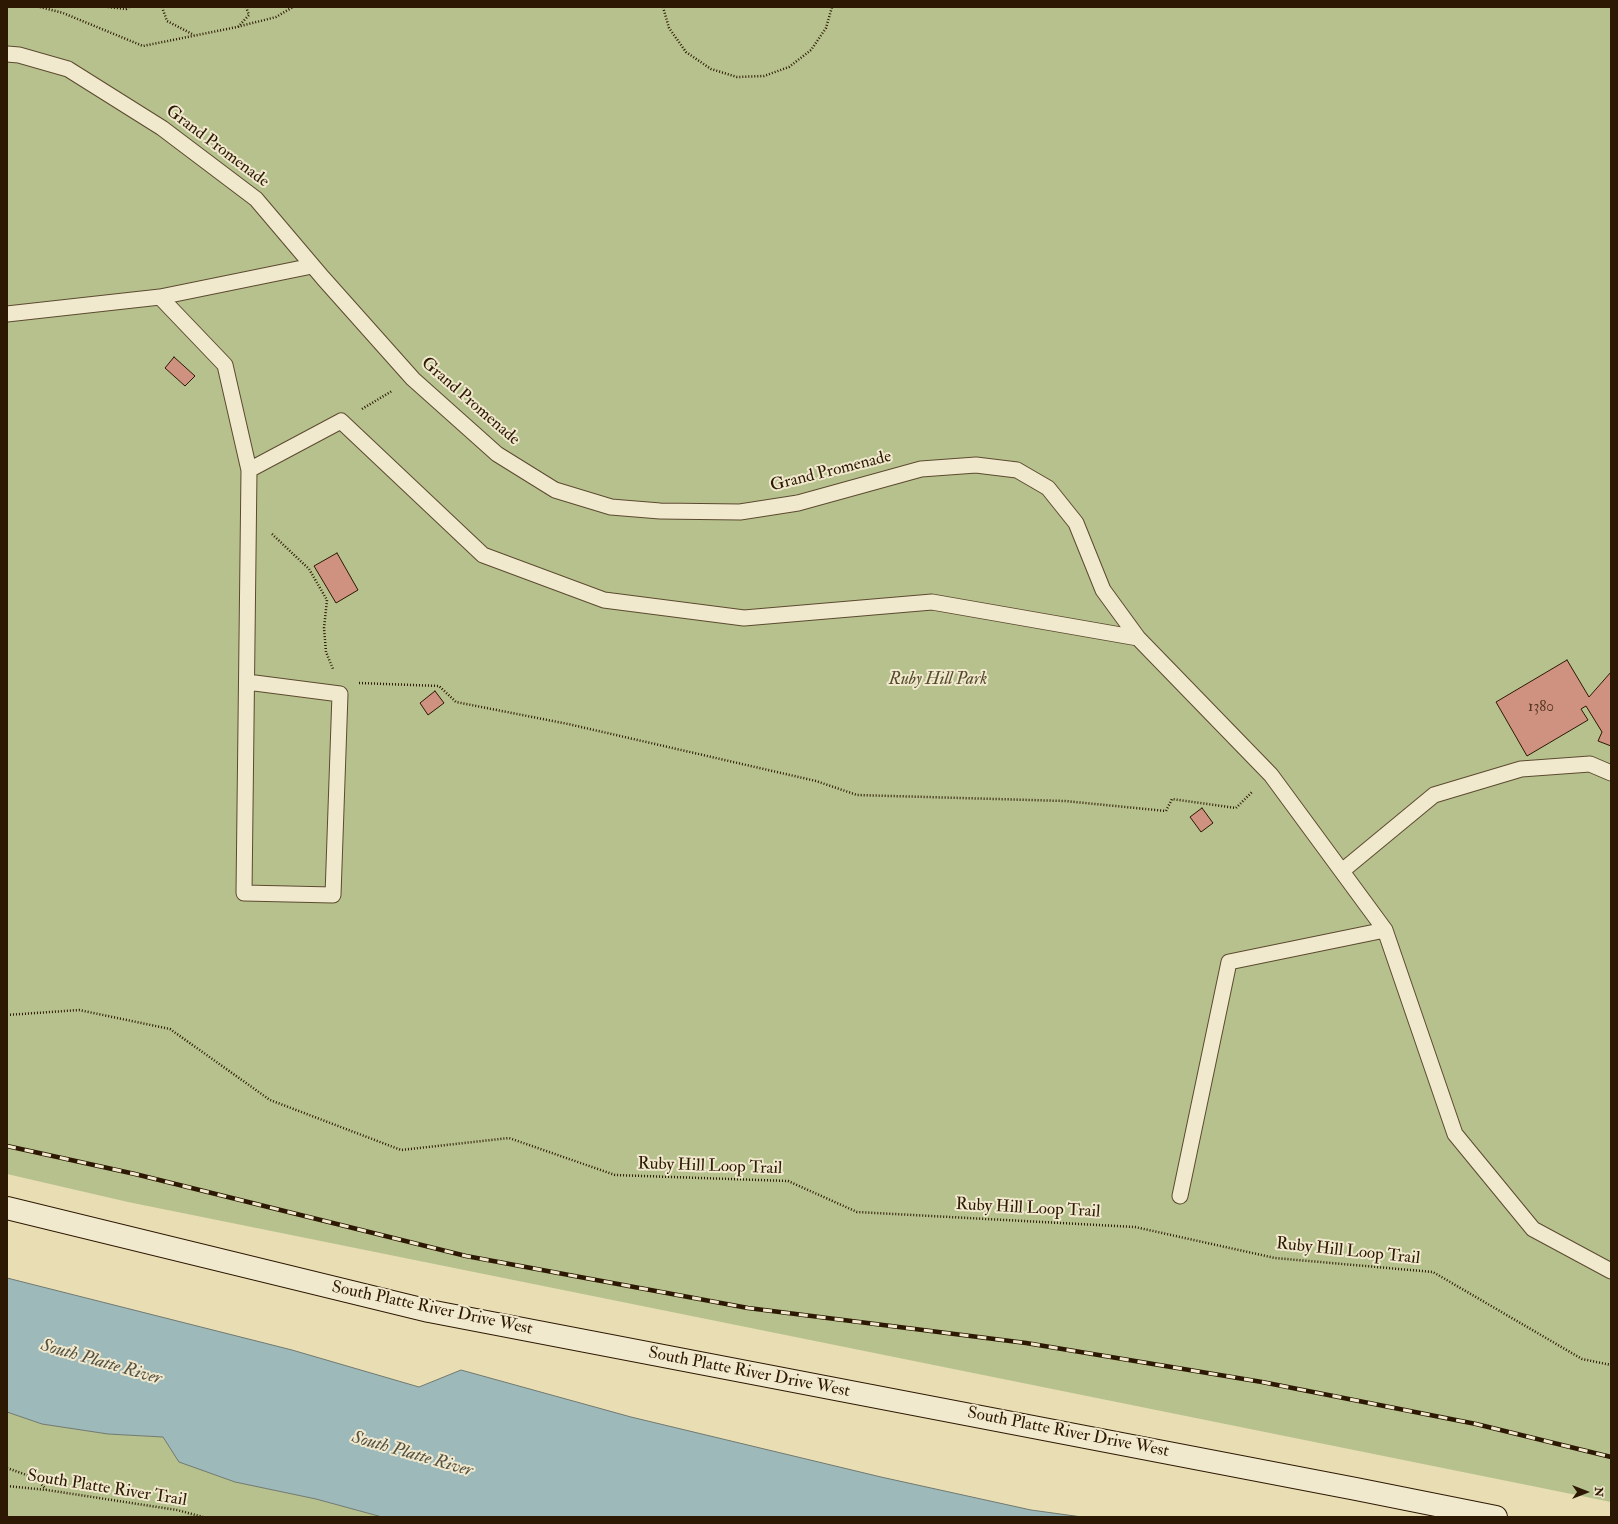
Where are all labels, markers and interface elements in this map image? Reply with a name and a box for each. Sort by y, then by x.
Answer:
street label: Grand Promenade [161,102,273,192]
street label: Grand Promenade [417,354,523,450]
street label: Grand Promenade [768,447,894,497]
park label: Ruby Hill Park [889,670,987,690]
house number: 1380 [1528,699,1554,717]
street label: Ruby Hill Loop Trail [637,1154,783,1180]
street label: Ruby Hill Loop Trail [955,1195,1101,1223]
street label: Ruby Hill Loop Trail [1275,1234,1421,1270]
street label: South Platte River Drive West [330,1278,534,1340]
water label: South Platte River [38,1335,164,1391]
street label: South Platte River Drive West [646,1343,852,1403]
street label: South Platte River Drive West [965,1403,1171,1463]
water label: South Platte River [349,1427,475,1483]
street label: South Platte River Trail [26,1466,188,1512]
north arrow [1566,1472,1606,1512]
text: N [1592,1487,1605,1497]

